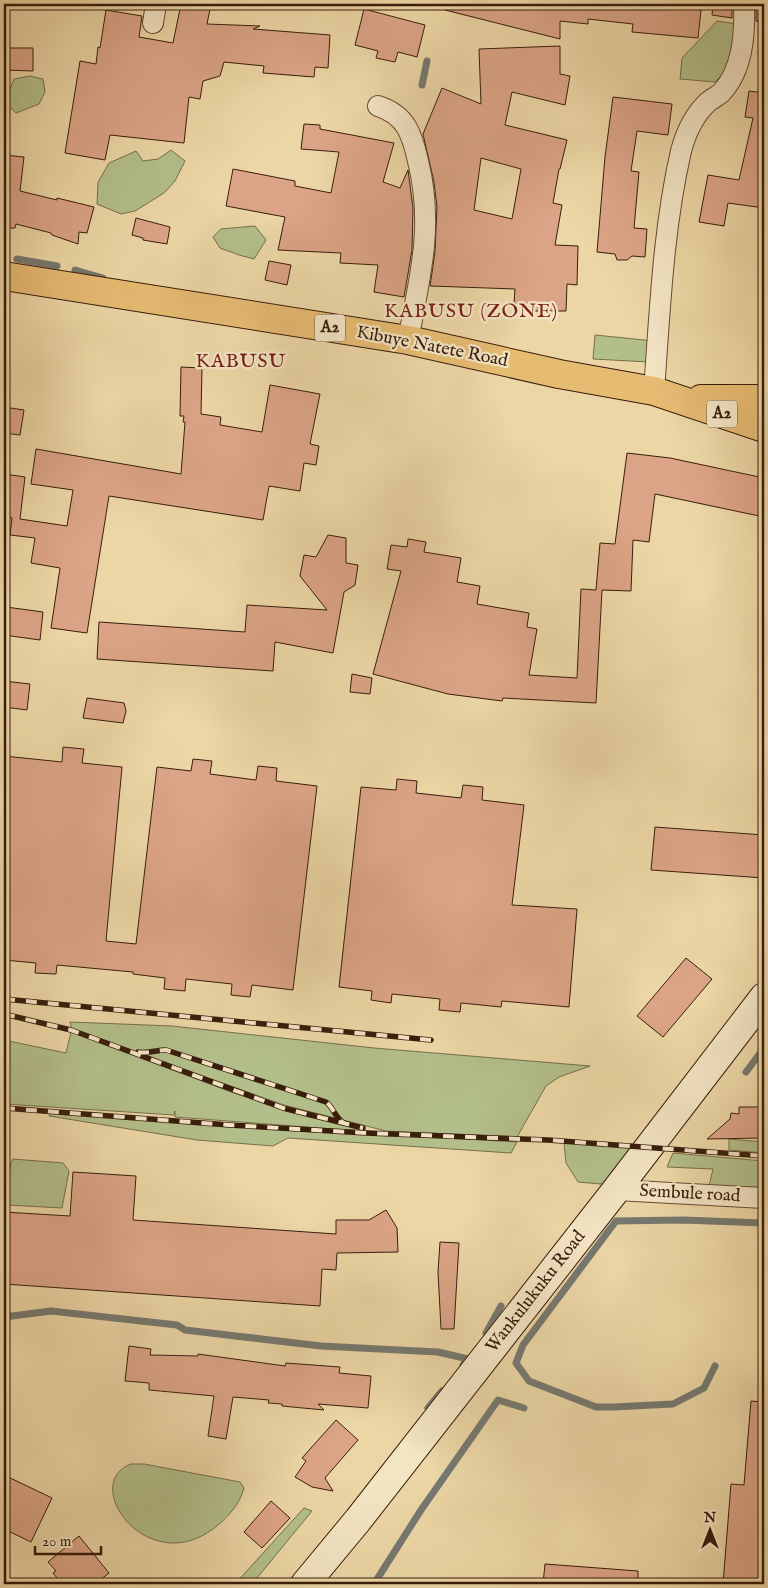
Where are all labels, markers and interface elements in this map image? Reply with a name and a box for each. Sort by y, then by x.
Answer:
district label: KABUSU (ZONE) [384,299,558,324]
road number: A2 [315,314,345,342]
street label: Kibuye Natete Road [354,321,510,373]
district label: KABUSU [196,349,287,374]
road number: A2 [707,400,737,428]
street label: Sembule road [639,1180,741,1208]
street label: Wankulukuku Road [481,1226,591,1358]
north arrow [686,1506,736,1556]
text: N [703,1509,716,1527]
scale bar [35,1523,101,1555]
text: 20 m [42,1532,72,1551]

